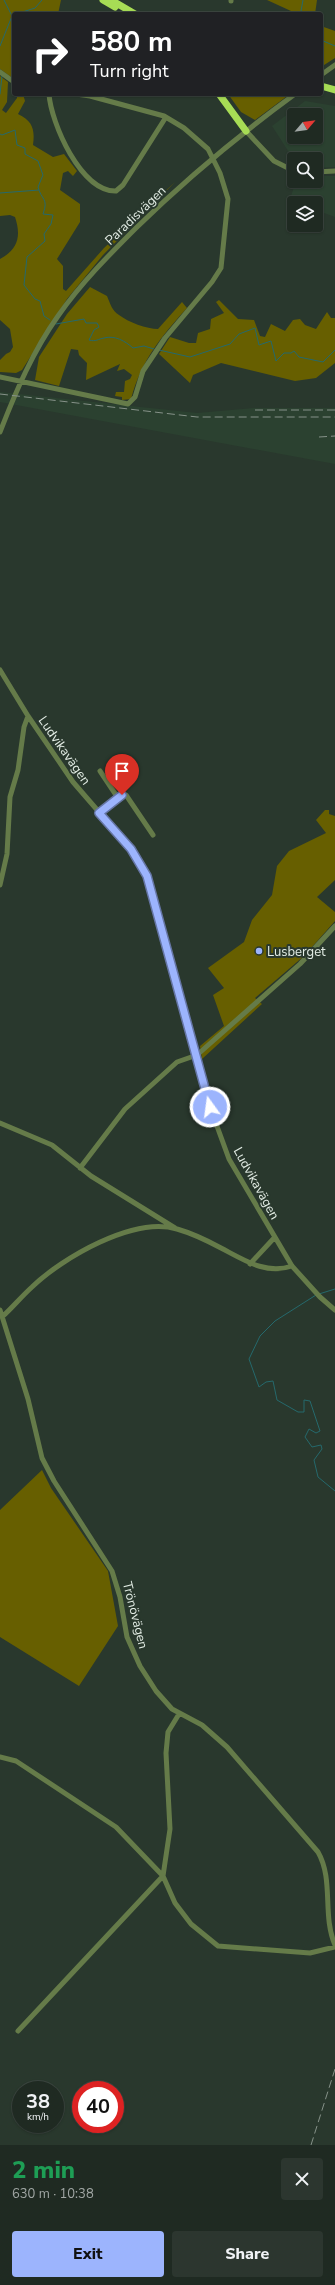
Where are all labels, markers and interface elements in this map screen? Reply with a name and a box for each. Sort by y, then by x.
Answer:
text: 580 m [90,23,173,61]
icon: right [24,28,76,80]
text: Turn right [90,59,169,83]
north arrow [287,108,323,144]
map controls [287,108,323,232]
button: search [287,152,323,188]
street label: Paradisvägen [101,182,170,249]
button: layers [287,196,323,232]
street label: Ludvikavägen [34,713,95,789]
pin [105,754,139,795]
icon: arrive [111,760,133,782]
place label: Lusberget [267,943,326,961]
marker: Lusberget [254,946,264,956]
position arrow [189,1086,231,1128]
street label: Ludvikavägen [229,1144,283,1223]
street label: Trönövägen [118,1580,152,1651]
speed limit sign: 40 [72,2081,124,2133]
text: 38 [26,2088,50,2115]
text: km/h [27,2110,49,2124]
text: 2 min [12,2154,75,2186]
button: close [281,2158,323,2200]
text: 630 m · 10:38 [12,2185,94,2203]
button: Exit [12,2231,164,2277]
button: Share [172,2231,323,2277]

